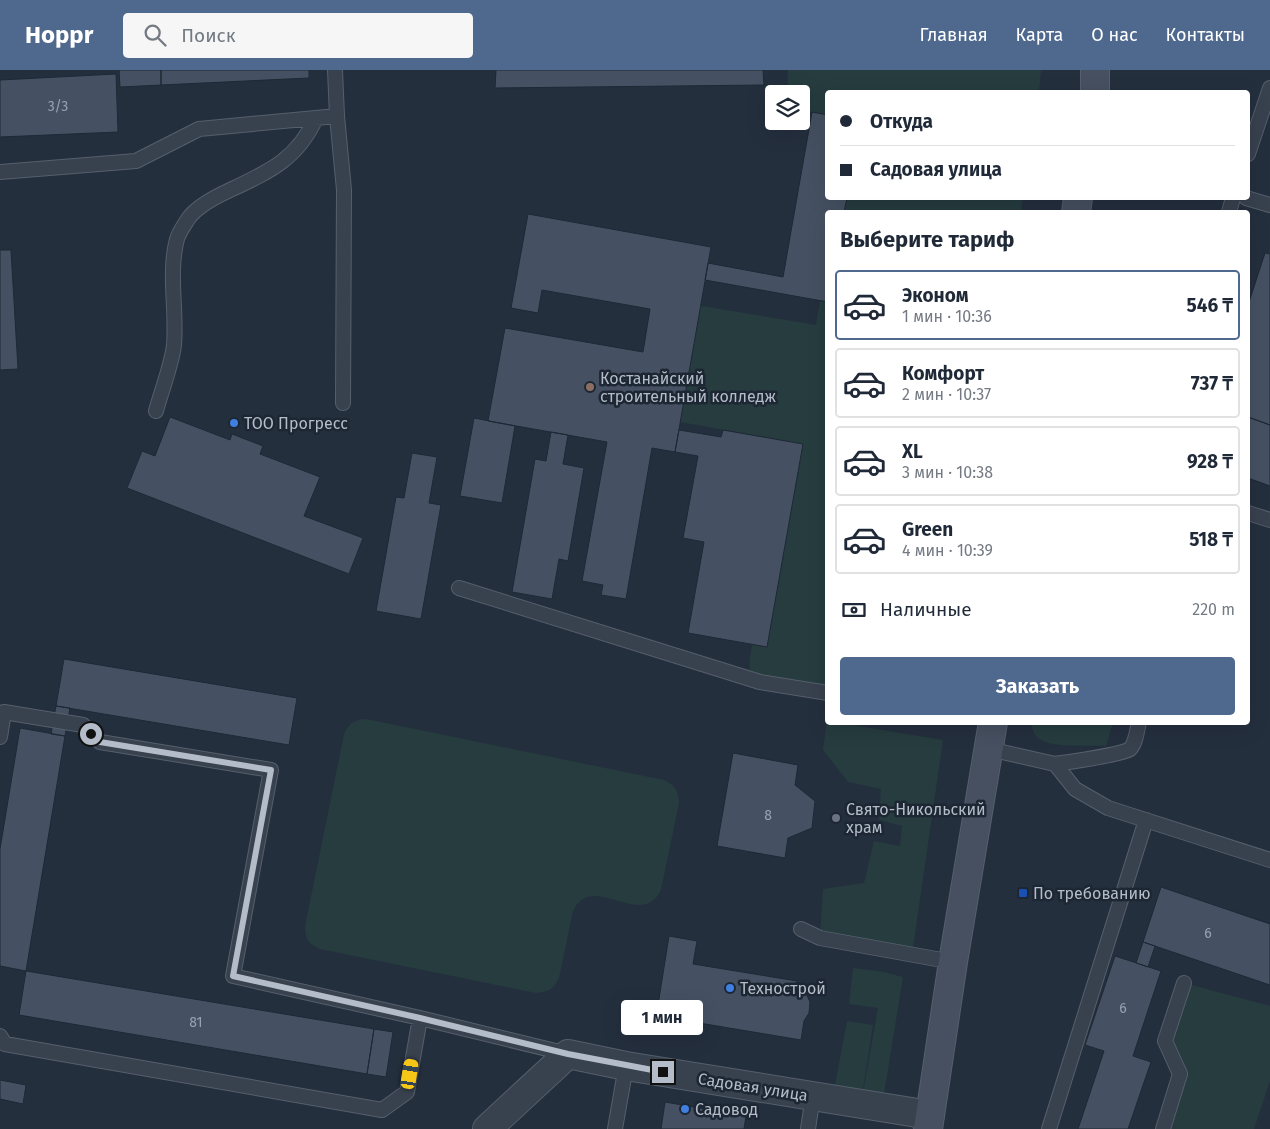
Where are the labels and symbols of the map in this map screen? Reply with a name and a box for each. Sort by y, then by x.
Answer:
house number: 3/3 [48,98,68,115]
place label: Костанайский строительный колледж [600,369,776,406]
marker: Костанайский строительный колледж [584,381,596,393]
place label: ТОО Прогресс [244,414,348,433]
marker: ТОО Прогресс [228,417,240,429]
route start [80,723,102,745]
place label: Свято-Никольский храм [846,800,986,837]
house number: 8 [764,807,772,824]
marker: Свято-Никольский храм [830,812,842,824]
place label: По требованию [1033,884,1151,903]
marker: По требованию [1017,887,1029,899]
house number: 6 [1204,925,1212,942]
place label: Технострой [740,979,826,998]
marker: Технострой [724,982,736,994]
callout: 1 мин [622,1000,704,1034]
house number: 6 [1119,1000,1127,1017]
house number: 81 [189,1014,203,1031]
car [400,1058,419,1090]
route end [652,1061,674,1083]
street label: Садовая улица [697,1069,809,1105]
place label: Садовод [695,1100,758,1119]
marker: Садовод [679,1103,691,1115]

